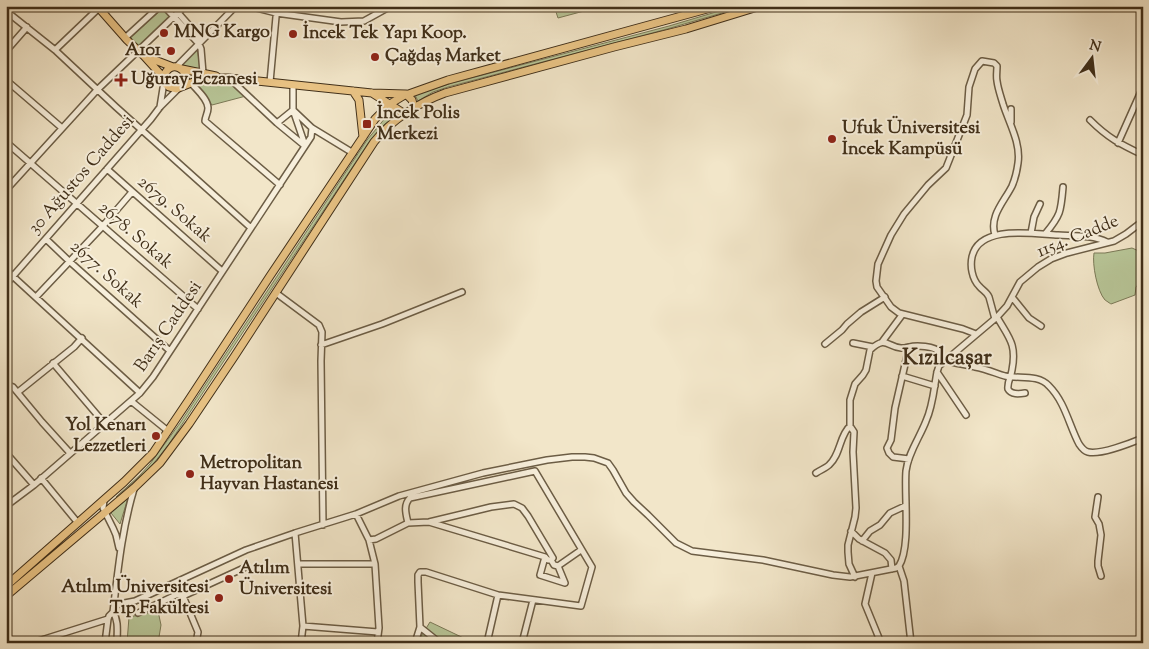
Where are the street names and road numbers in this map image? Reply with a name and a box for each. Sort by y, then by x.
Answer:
street label: 30 Ağustos Caddesi [23,110,141,240]
street label: 2679. Sokak [131,170,217,250]
street label: 2678. Sokak [92,196,178,276]
street label: 1154. Cadde [1033,209,1123,265]
street label: 2677. Sokak [63,235,149,315]
street label: Barış Caddesi [129,276,209,378]

